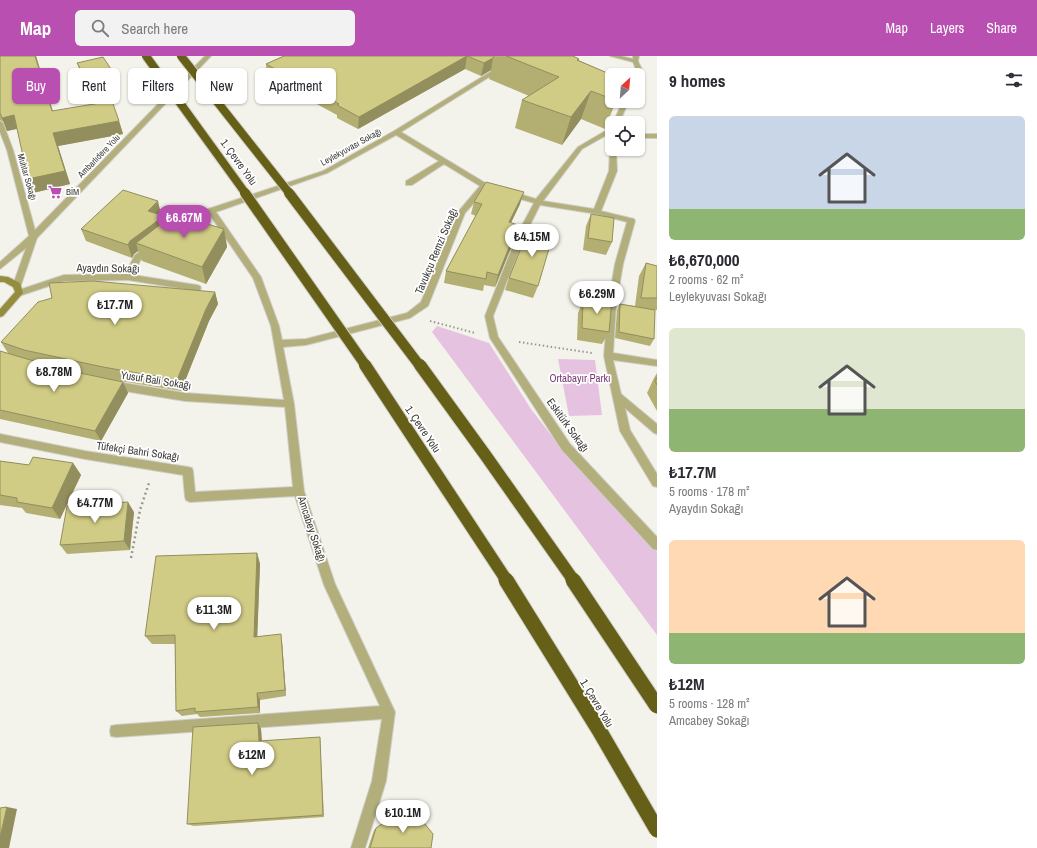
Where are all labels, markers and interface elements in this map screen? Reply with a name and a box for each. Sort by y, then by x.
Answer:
search box [75,10,355,46]
text: Map [20,15,51,41]
icon: search [89,17,111,39]
text: Search here [121,18,188,39]
text: Map [886,19,908,37]
text: Layers [930,19,964,37]
text: Share [986,19,1017,37]
chip: Buy [12,68,60,104]
chip: Rent [68,68,120,104]
chip: Filters [128,68,188,104]
chip: New [196,68,247,104]
chip: Apartment [255,68,336,104]
north arrow [605,68,645,108]
map controls [605,68,645,156]
text: 9 homes [669,69,726,92]
icon: filters [1003,69,1025,91]
button: locate [605,116,645,156]
street label: Leylekyuvası Sokağı [318,125,384,169]
street label: Ambarlıdere Yolu [74,132,123,181]
street label: 1. Çevre Yolu [218,136,260,188]
icon: home [811,142,883,214]
street label: Muhtar Sokağı [15,152,39,202]
supermarket icon: BİM [47,184,63,200]
place label: BİM [66,186,79,198]
pin: ₺6.67M [151,205,217,239]
street label: Tavukçu Remzi Sokağı [412,206,460,296]
text: ₺6.67M [166,209,202,226]
pin: ₺4.15M [499,224,565,258]
text: ₺4.15M [514,228,550,245]
text: ₺6,670,000 [669,248,740,271]
street label: Ayaydın Sokağı [75,260,140,276]
text: 2 rooms · 62 m² [669,271,744,288]
pin: ₺6.29M [564,281,630,315]
text: ₺6.29M [579,285,615,302]
text: Leylekyuvası Sokağı [669,288,767,305]
pin: ₺17.7M [82,292,148,326]
text: ₺17.7M [97,296,133,313]
icon: home [811,354,883,426]
pin: ₺8.78M [21,359,87,393]
text: ₺8.78M [36,363,72,380]
street label: Yusuf Bali Sokağı [120,368,192,392]
park label: Ortabayır Parkı [549,371,611,385]
street label: Eskitürk Sokağı [544,395,592,455]
street label: 1. Çevre Yolu [402,403,444,455]
street label: Tüfekçi Bahri Sokağı [96,438,180,464]
text: ₺17.7M [669,460,716,483]
text: 5 rooms · 178 m² [669,483,750,500]
pin: ₺4.77M [62,490,128,524]
street label: Amcabey Sokağı [294,493,329,564]
text: ₺4.77M [77,494,113,511]
text: Ayaydın Sokağı [669,500,744,517]
icon: home [811,566,883,638]
pin: ₺11.3M [181,597,247,631]
text: ₺11.3M [196,601,232,618]
text: ₺12M [669,672,705,695]
street label: 1. Çevre Yolu [577,676,617,730]
text: 5 rooms · 128 m² [669,695,750,712]
text: Amcabey Sokağı [669,712,750,729]
pin: ₺12M [228,742,276,776]
text: ₺12M [238,746,266,763]
pin: ₺10.1M [370,800,436,834]
text: ₺10.1M [385,804,421,821]

